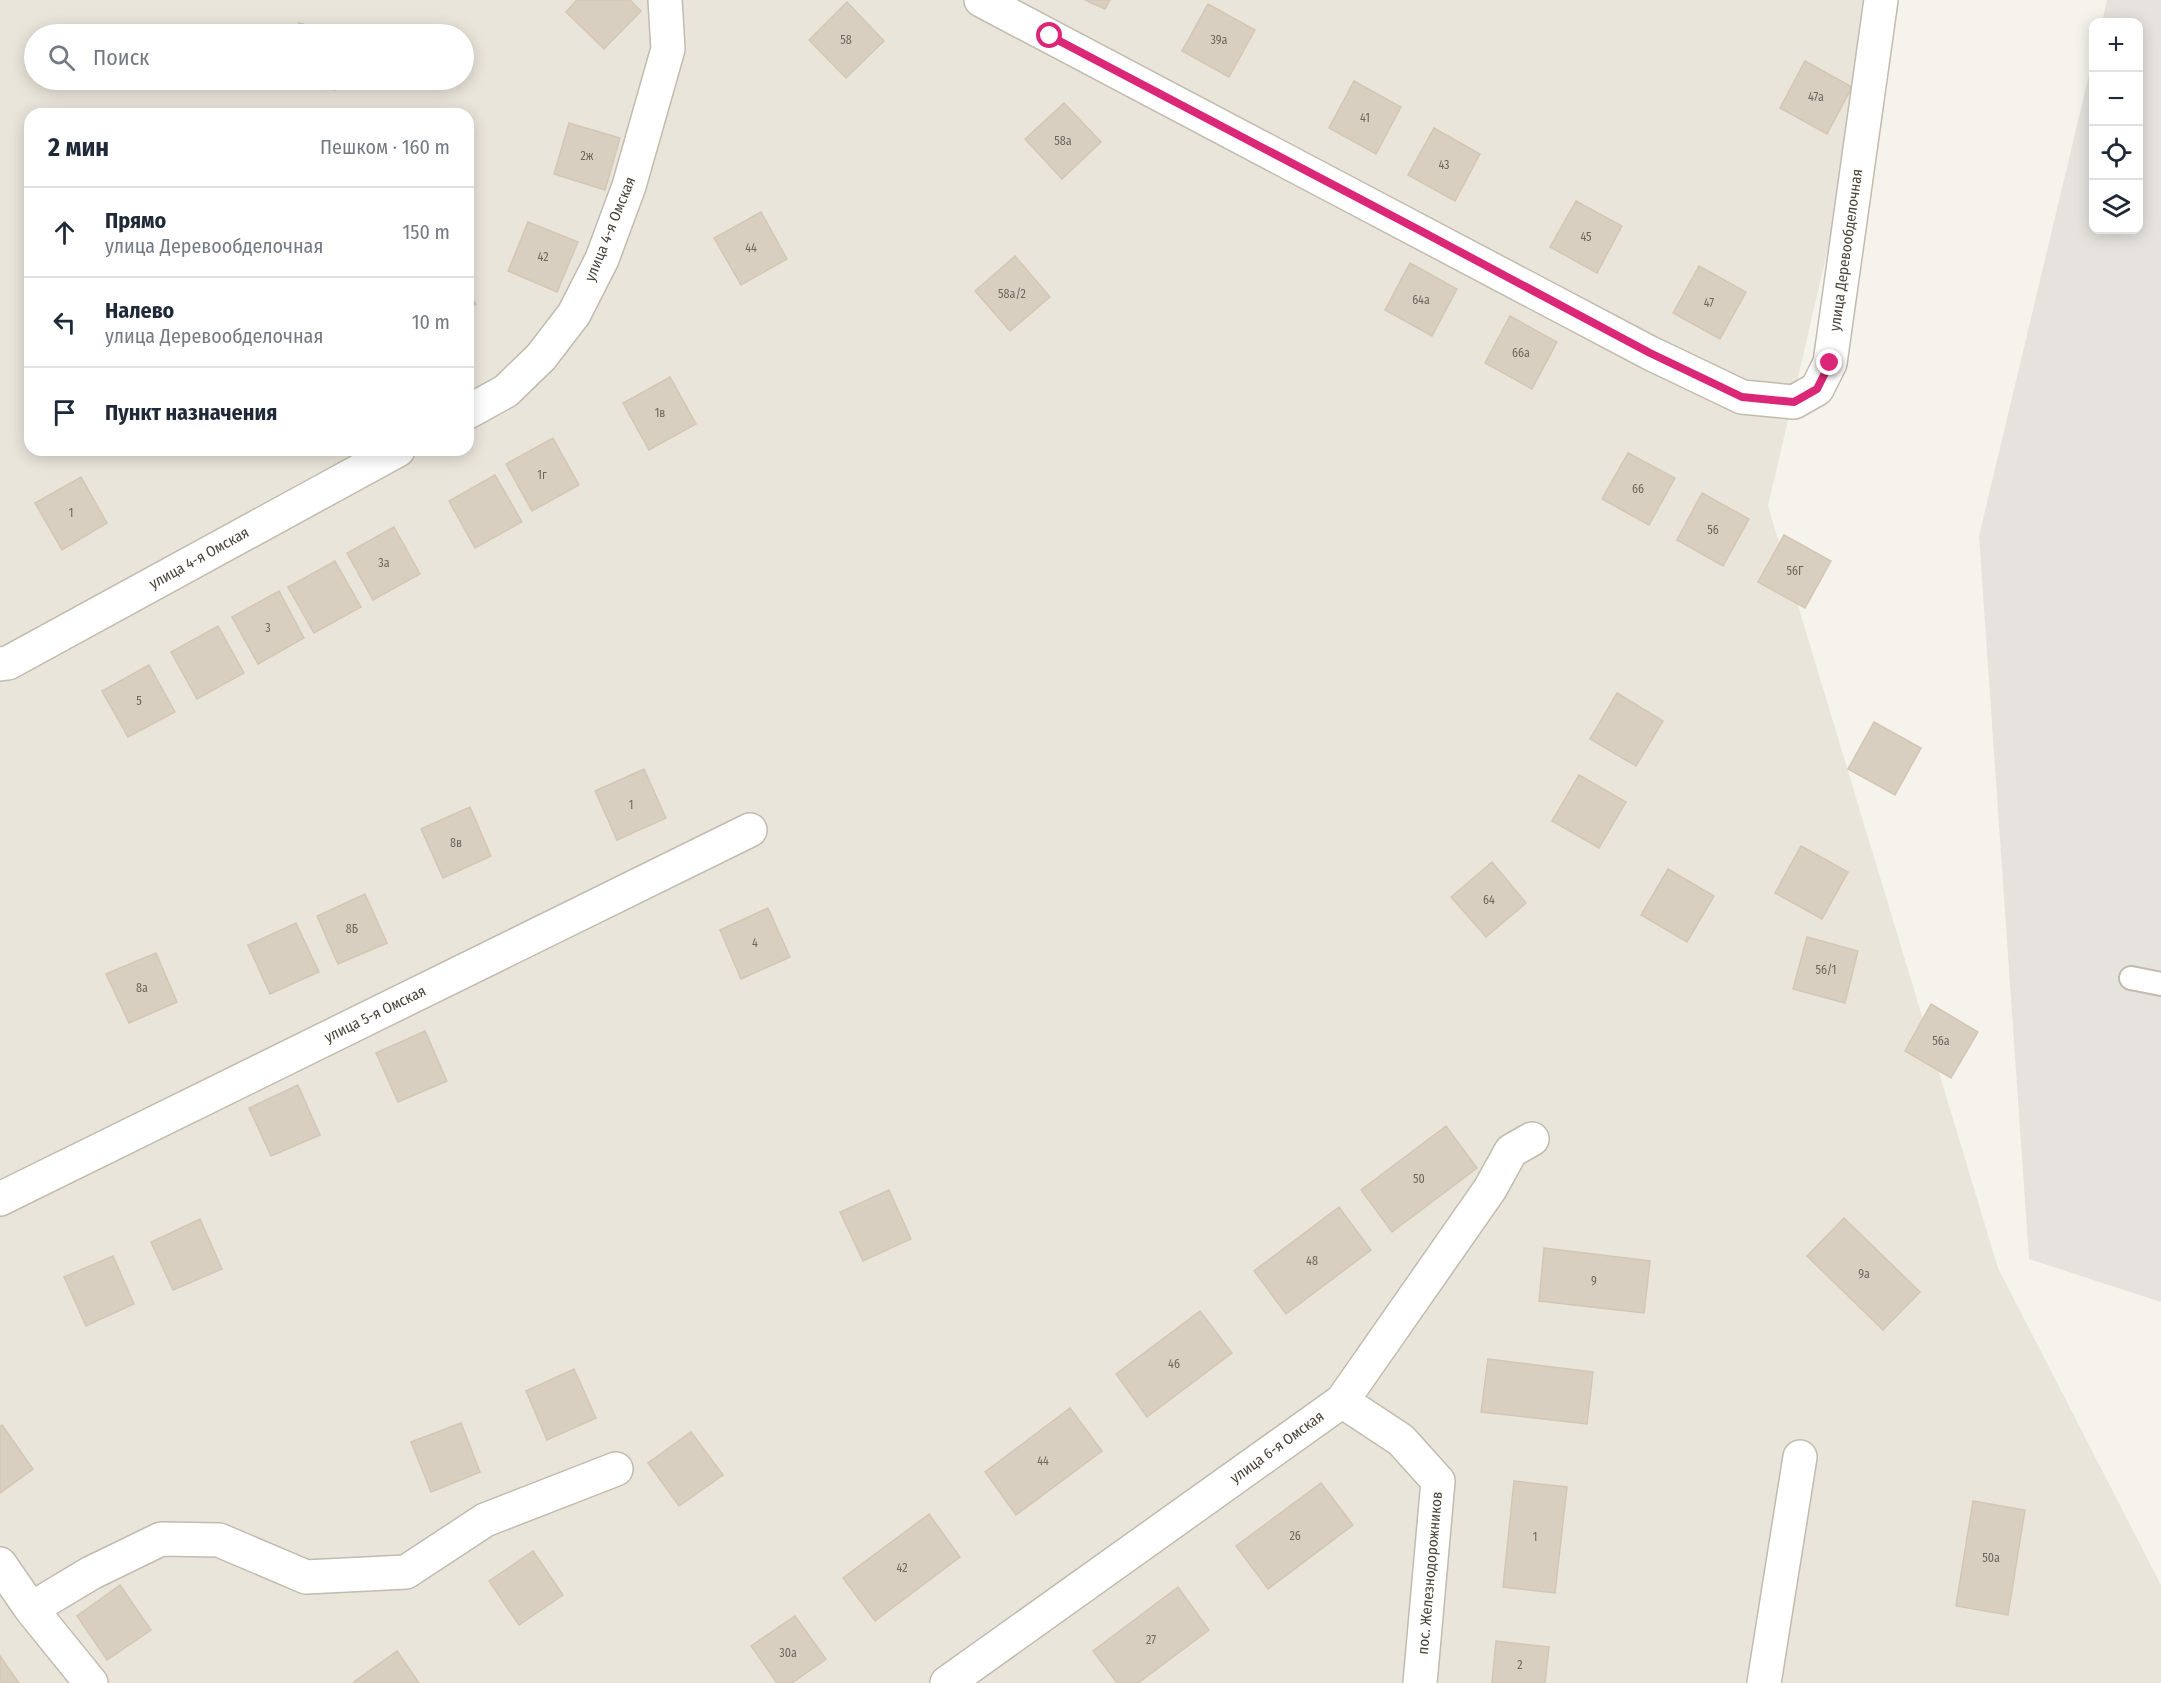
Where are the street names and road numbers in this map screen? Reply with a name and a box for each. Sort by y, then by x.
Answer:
street label: улица Деревообделочная [1826,168,1866,332]
street label: улица 4-я Омская [581,174,639,284]
street label: улица 4-я Омская [146,523,252,593]
street label: улица 5-я Омская [321,982,429,1046]
street label: улица 6-я Омская [1227,1407,1327,1487]
street label: пос. Железнодорожников [1414,1491,1446,1655]

